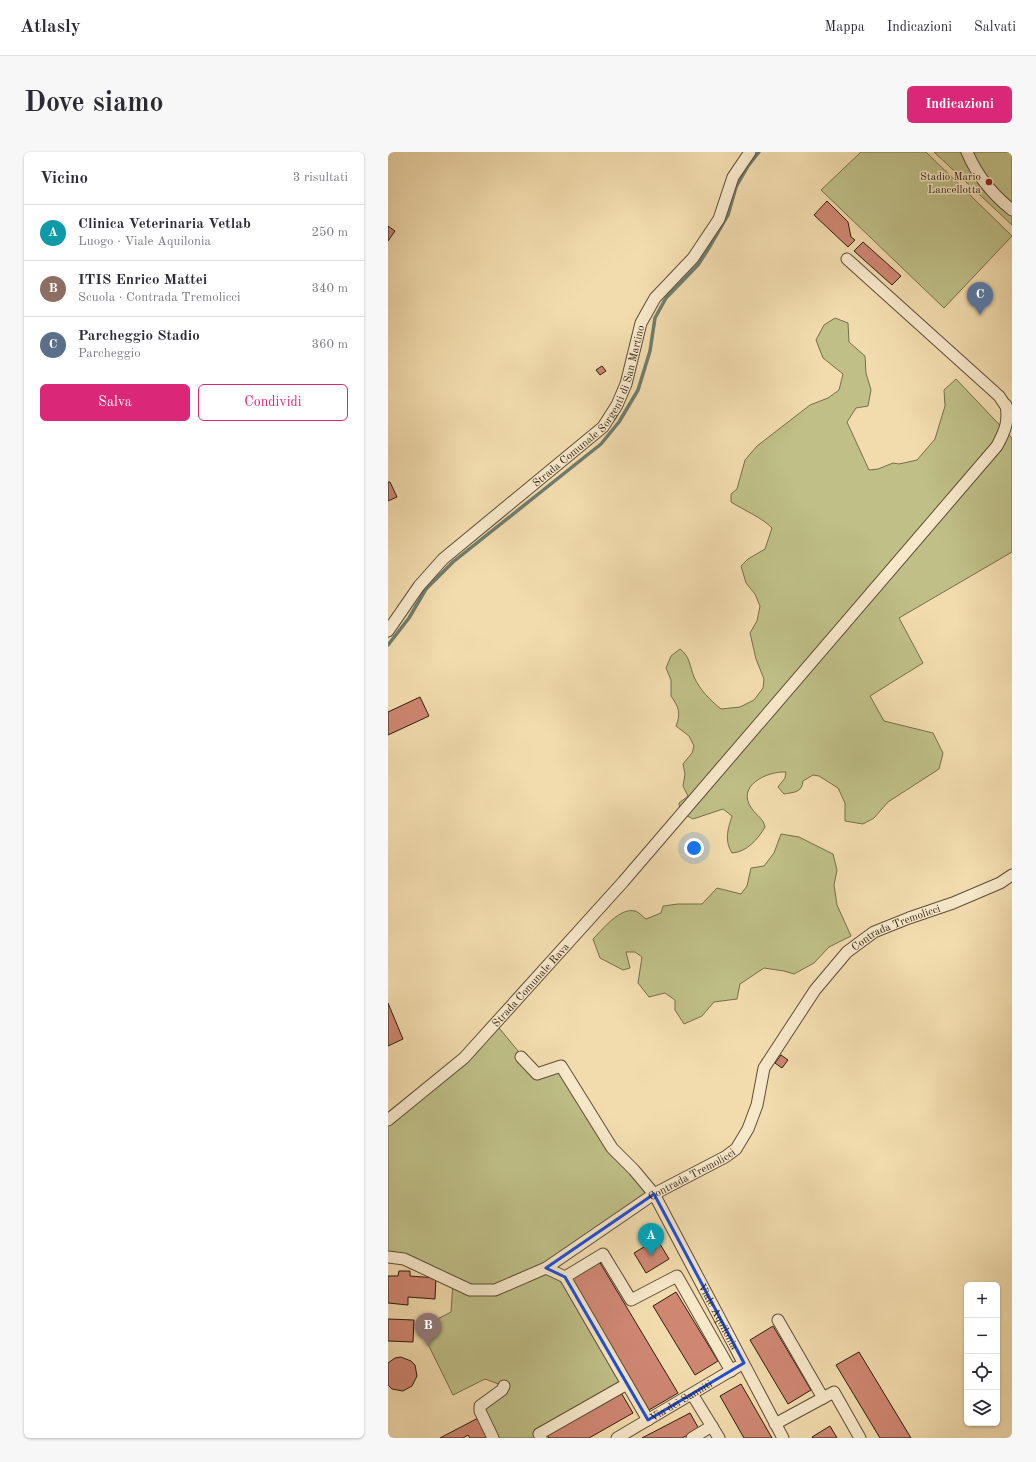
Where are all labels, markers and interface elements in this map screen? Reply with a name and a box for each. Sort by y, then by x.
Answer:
text: Atlasly [20,18,81,37]
text: Mappa [825,20,865,34]
text: Indicazioni [887,20,952,34]
text: Salvati [974,20,1016,34]
button: Indicazioni [907,86,1012,123]
text: Dove siamo [24,90,164,118]
text: Vicino [40,170,88,187]
text: 3 risultati [293,171,348,184]
place label: Stadio Mario Lancellotta [920,172,982,196]
marker: Stadio Mario Lancellotta [984,177,994,187]
text: Clinica Veterinaria Vetlab [78,217,251,232]
text: A [48,226,58,239]
text: 250 m [311,226,348,239]
text: Luogo · Viale Aquilonia [78,235,211,248]
text: ITIS Enrico Mattei [78,273,207,288]
text: B [48,282,58,295]
text: 340 m [311,282,348,295]
pin: C [967,282,993,315]
text: Scuola · Contrada Tremolicci [78,291,241,304]
street label: Strada Comunale Sorgenti di San Martino [531,324,647,490]
text: Parcheggio Stadio [78,329,200,344]
text: C [49,338,57,351]
text: 360 m [311,338,348,351]
text: Parcheggio [78,347,141,360]
button: Salva [40,384,190,421]
button: Condividi [198,384,348,421]
your location [684,838,704,858]
street label: Contrada Tremolicci [850,904,942,954]
street label: Strada Comunale Rava [491,941,572,1030]
street label: Contrada Tremolicci [647,1147,738,1203]
pin: A [638,1223,664,1256]
street label: Viale Aquilonia [695,1282,740,1353]
map controls [964,1282,1000,1426]
button: + [964,1282,1000,1318]
pin: B [415,1313,441,1346]
button: − [964,1318,1000,1354]
button: locate [964,1354,1000,1390]
street label: Via dei Sanniti [648,1379,715,1424]
button: layers [964,1390,1000,1426]

